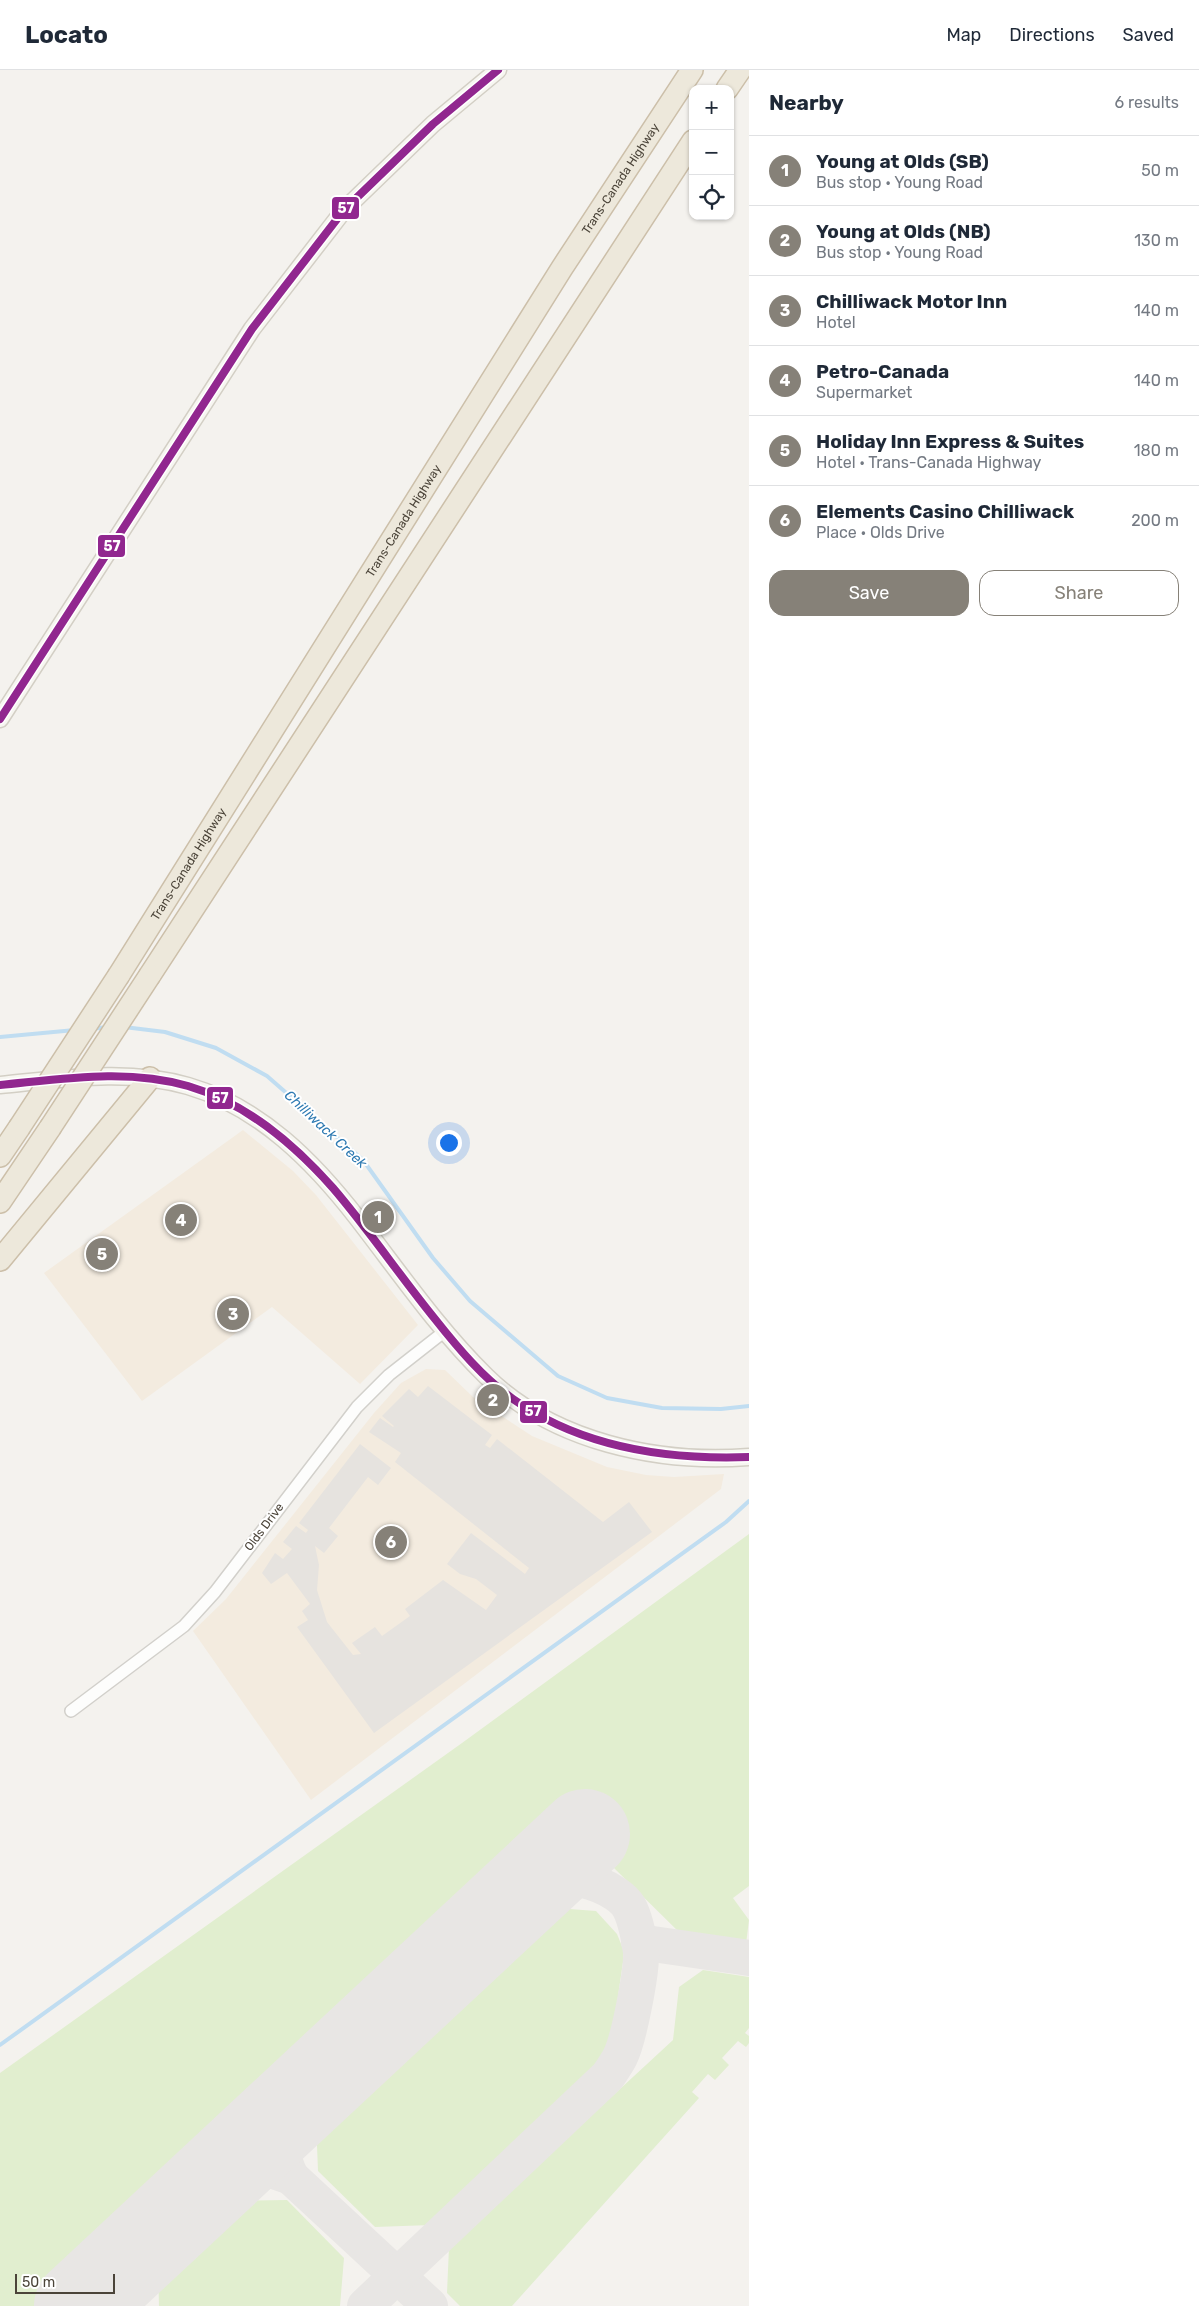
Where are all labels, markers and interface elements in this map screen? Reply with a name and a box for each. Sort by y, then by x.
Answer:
text: Locato [25,21,108,49]
text: Map [946,24,981,46]
text: Directions [1009,24,1095,46]
text: Saved [1123,24,1174,46]
map controls [689,85,734,220]
button: + [689,85,734,130]
text: Nearby [769,90,844,115]
text: 6 results [1114,93,1179,112]
street label: Trans-Canada Highway [579,120,662,237]
button: − [689,130,734,175]
text: Young at Olds (SB) [816,150,989,173]
text: 1 [781,161,789,180]
text: 50 m [1141,161,1179,180]
text: Bus stop · Young Road [816,173,983,192]
button: locate [689,175,734,220]
line badge: 57 [331,196,360,220]
text: 57 [337,200,355,217]
text: Young at Olds (NB) [816,220,991,243]
text: 2 [780,231,790,250]
text: 130 m [1134,231,1179,250]
text: Bus stop · Young Road [816,243,983,262]
text: Chilliwack Motor Inn [816,290,1007,313]
text: 3 [780,301,790,320]
text: 140 m [1134,301,1179,320]
text: Hotel [816,313,856,332]
text: Petro-Canada [816,360,949,383]
text: 4 [780,371,790,390]
text: 140 m [1134,371,1179,390]
text: Supermarket [816,383,912,402]
text: Holiday Inn Express & Suites [816,430,1084,453]
text: 5 [780,441,790,460]
text: 180 m [1134,441,1179,460]
text: Hotel · Trans-Canada Highway [816,453,1041,472]
street label: Trans-Canada Highway [363,462,444,580]
text: Elements Casino Chilliwack [816,500,1074,523]
text: 6 [780,511,790,530]
text: 200 m [1131,511,1179,530]
text: Place · Olds Drive [816,523,945,542]
line badge: 57 [97,534,126,558]
text: 57 [103,538,121,555]
button: Save [769,570,969,616]
button: Share [979,570,1179,616]
street label: Trans-Canada Highway [148,805,229,923]
line badge: 57 [206,1086,234,1110]
water label: Chilliwack Creek [281,1087,371,1172]
text: 57 [211,1090,229,1107]
your location [436,1130,462,1156]
pin: 1 [362,1198,394,1236]
pin: 4 [165,1201,197,1239]
pin: 5 [86,1235,118,1273]
pin: 3 [217,1295,249,1333]
pin: 2 [477,1381,509,1419]
line badge: 57 [519,1400,548,1424]
text: 57 [524,1403,542,1420]
street label: Olds Drive [242,1500,287,1554]
pin: 6 [375,1523,407,1561]
scale bar [15,2271,115,2294]
text: 50 m [22,2274,55,2291]

